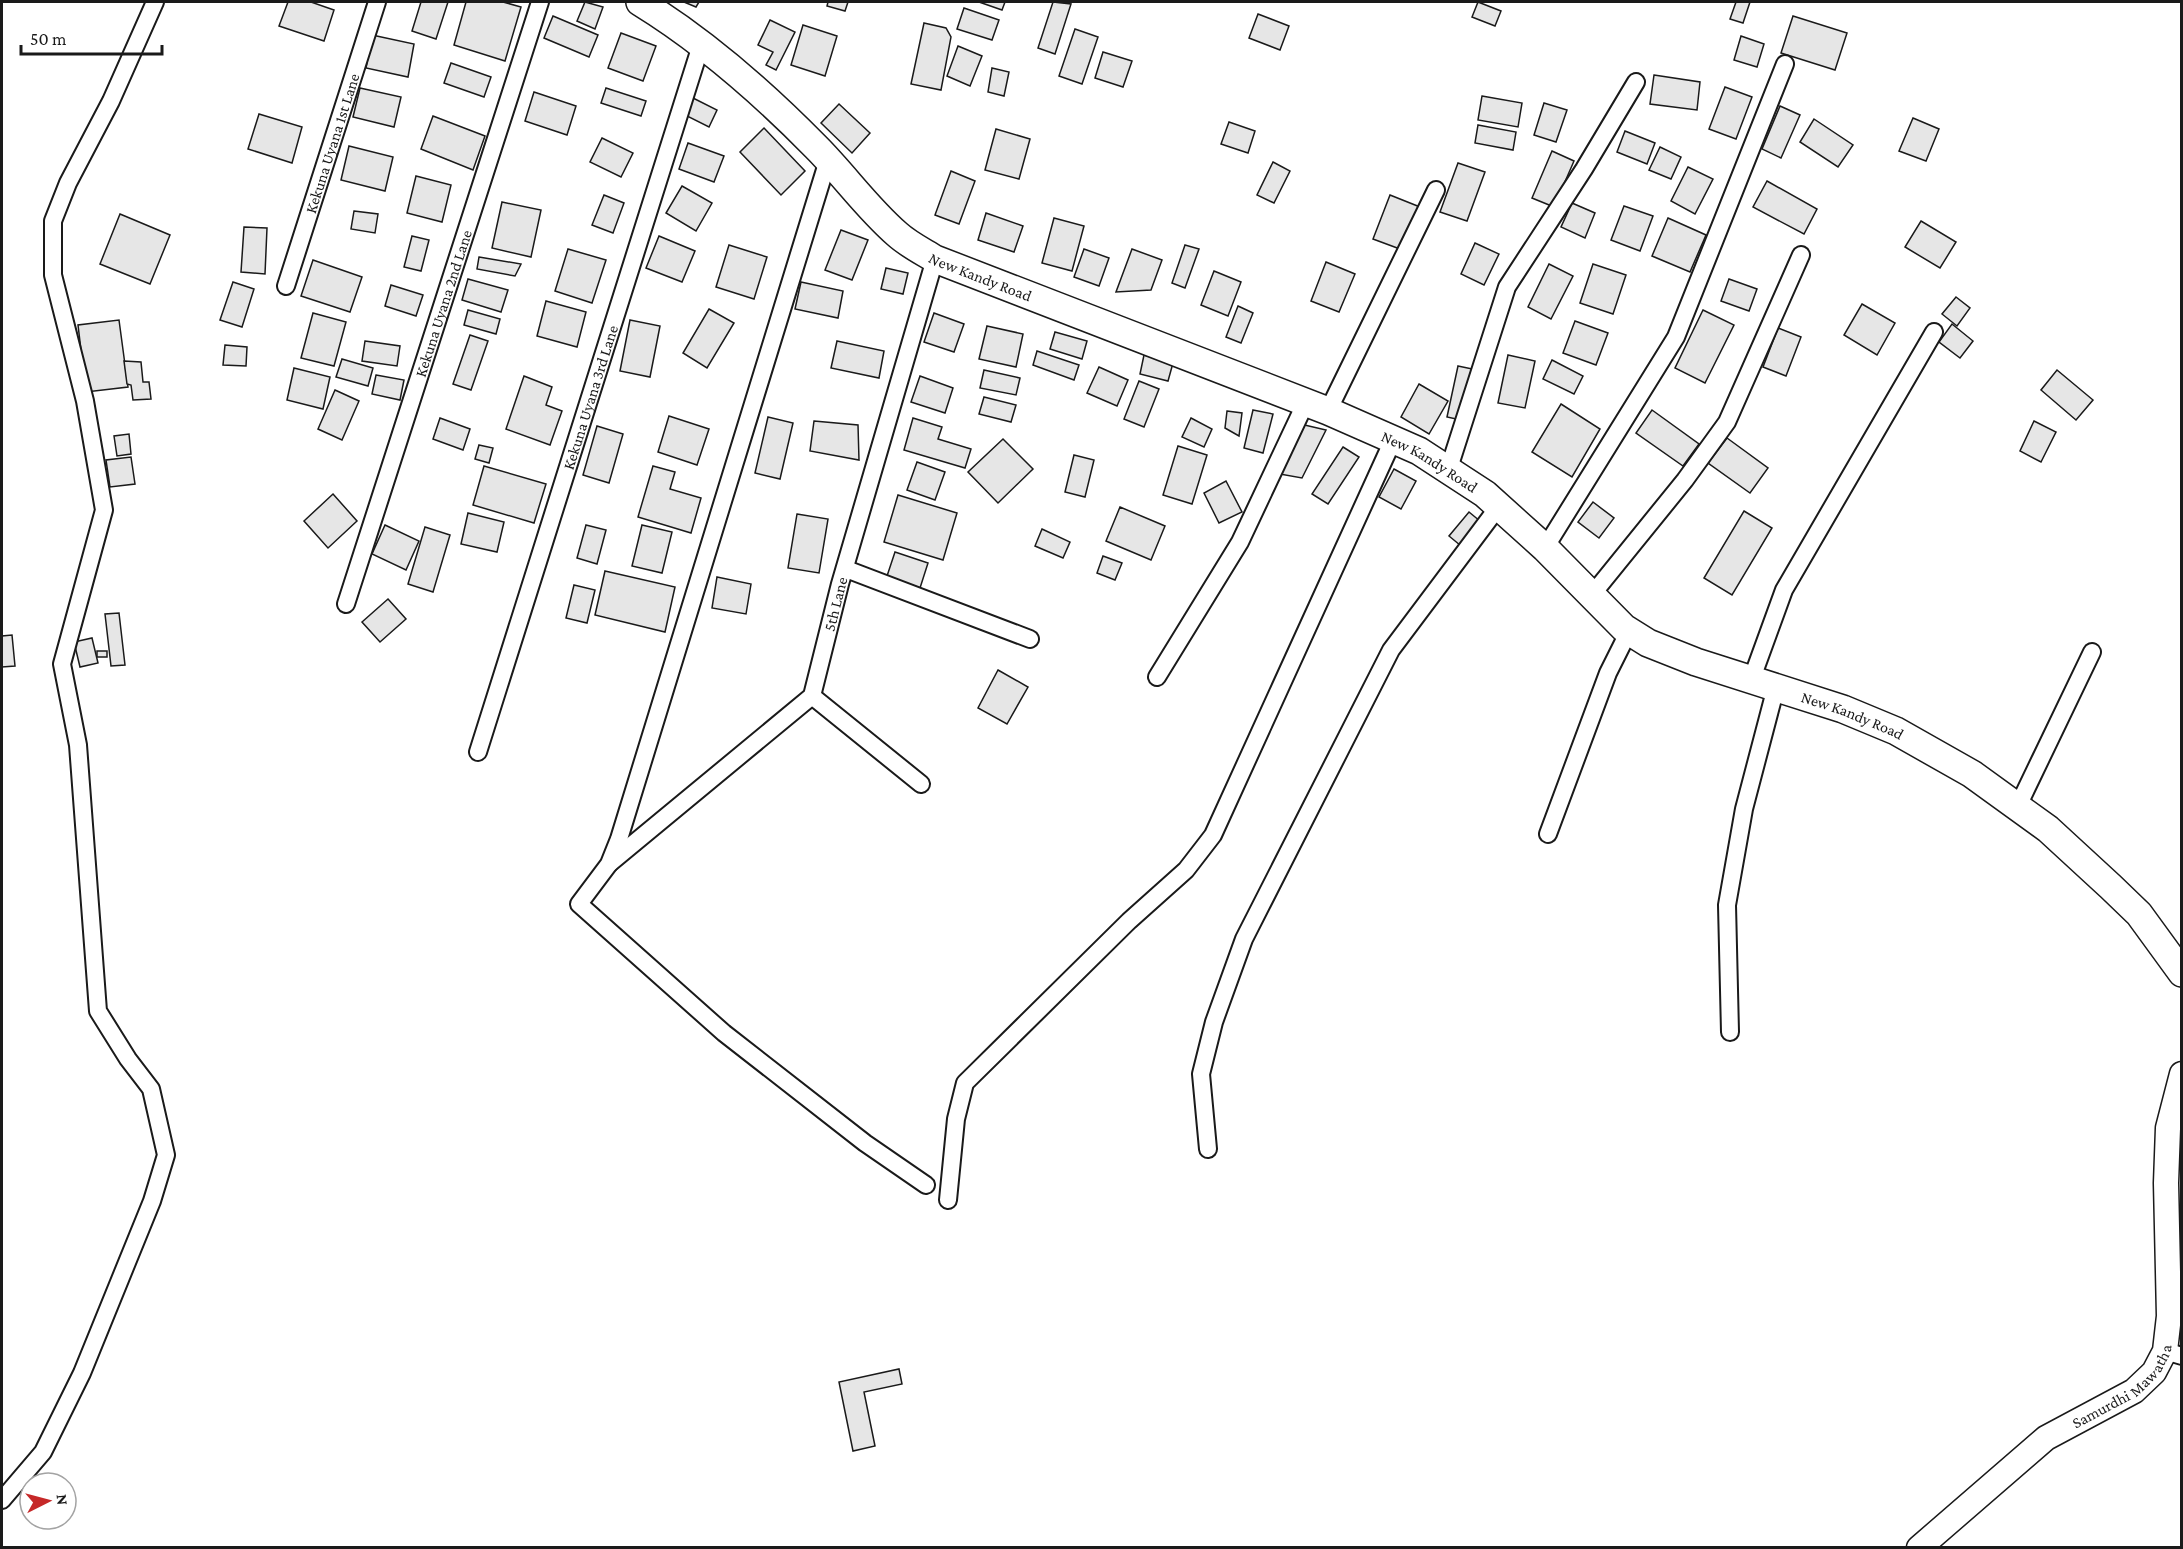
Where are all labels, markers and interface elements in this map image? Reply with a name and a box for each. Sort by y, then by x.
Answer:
scale bar [21,18,162,56]
text: 50 m [30,29,67,49]
street label: Kekuna Uyana 1st Lane [302,71,363,215]
street label: Kekuna Uyana 2nd Lane [412,228,475,379]
street label: New Kandy Road [926,249,1035,305]
street label: Kekuna Uyana 3rd Lane [560,323,621,472]
street label: New Kandy Road [1379,428,1481,496]
street label: 5th Lane [821,575,851,633]
street label: New Kandy Road [1799,688,1907,743]
street label: Samurdhi Mawatha [2069,1343,2175,1432]
north arrow [18,1471,78,1531]
text: N [53,1493,71,1506]

